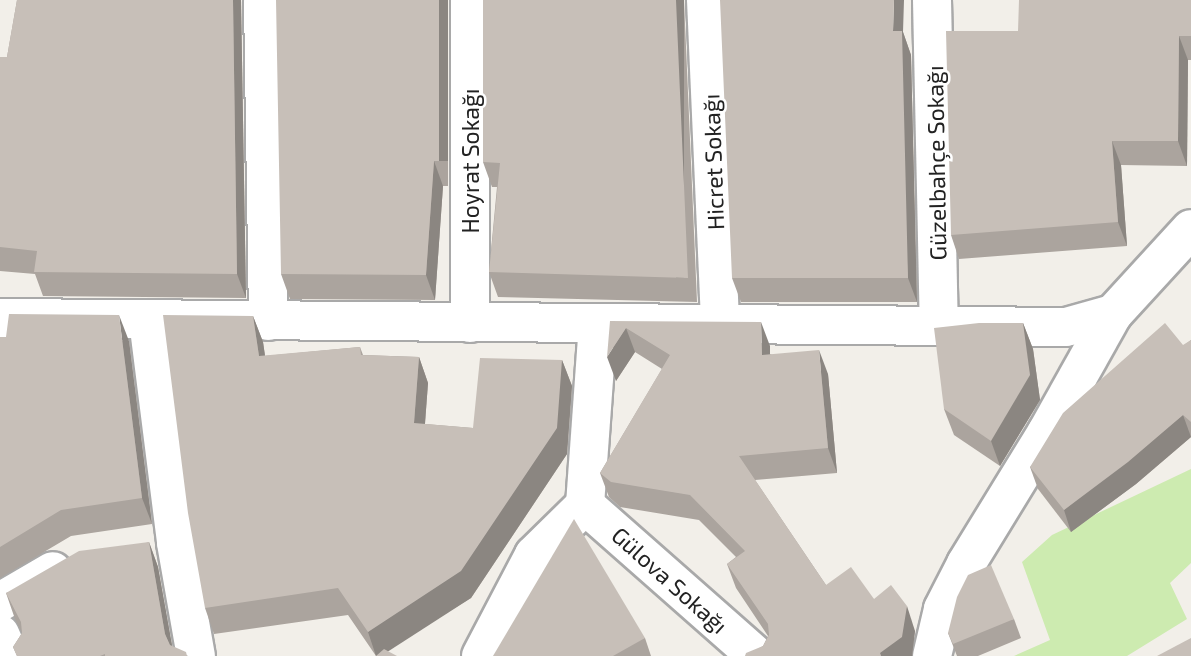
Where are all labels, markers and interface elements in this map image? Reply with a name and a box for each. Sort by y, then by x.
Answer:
street label: Güzelbahçe Sokağı [921,65,951,261]
street label: Hoyrat Sokağı [456,88,484,234]
street label: Hicret Sokağı [697,93,729,231]
street label: Gülova Sokağı [607,521,733,639]

